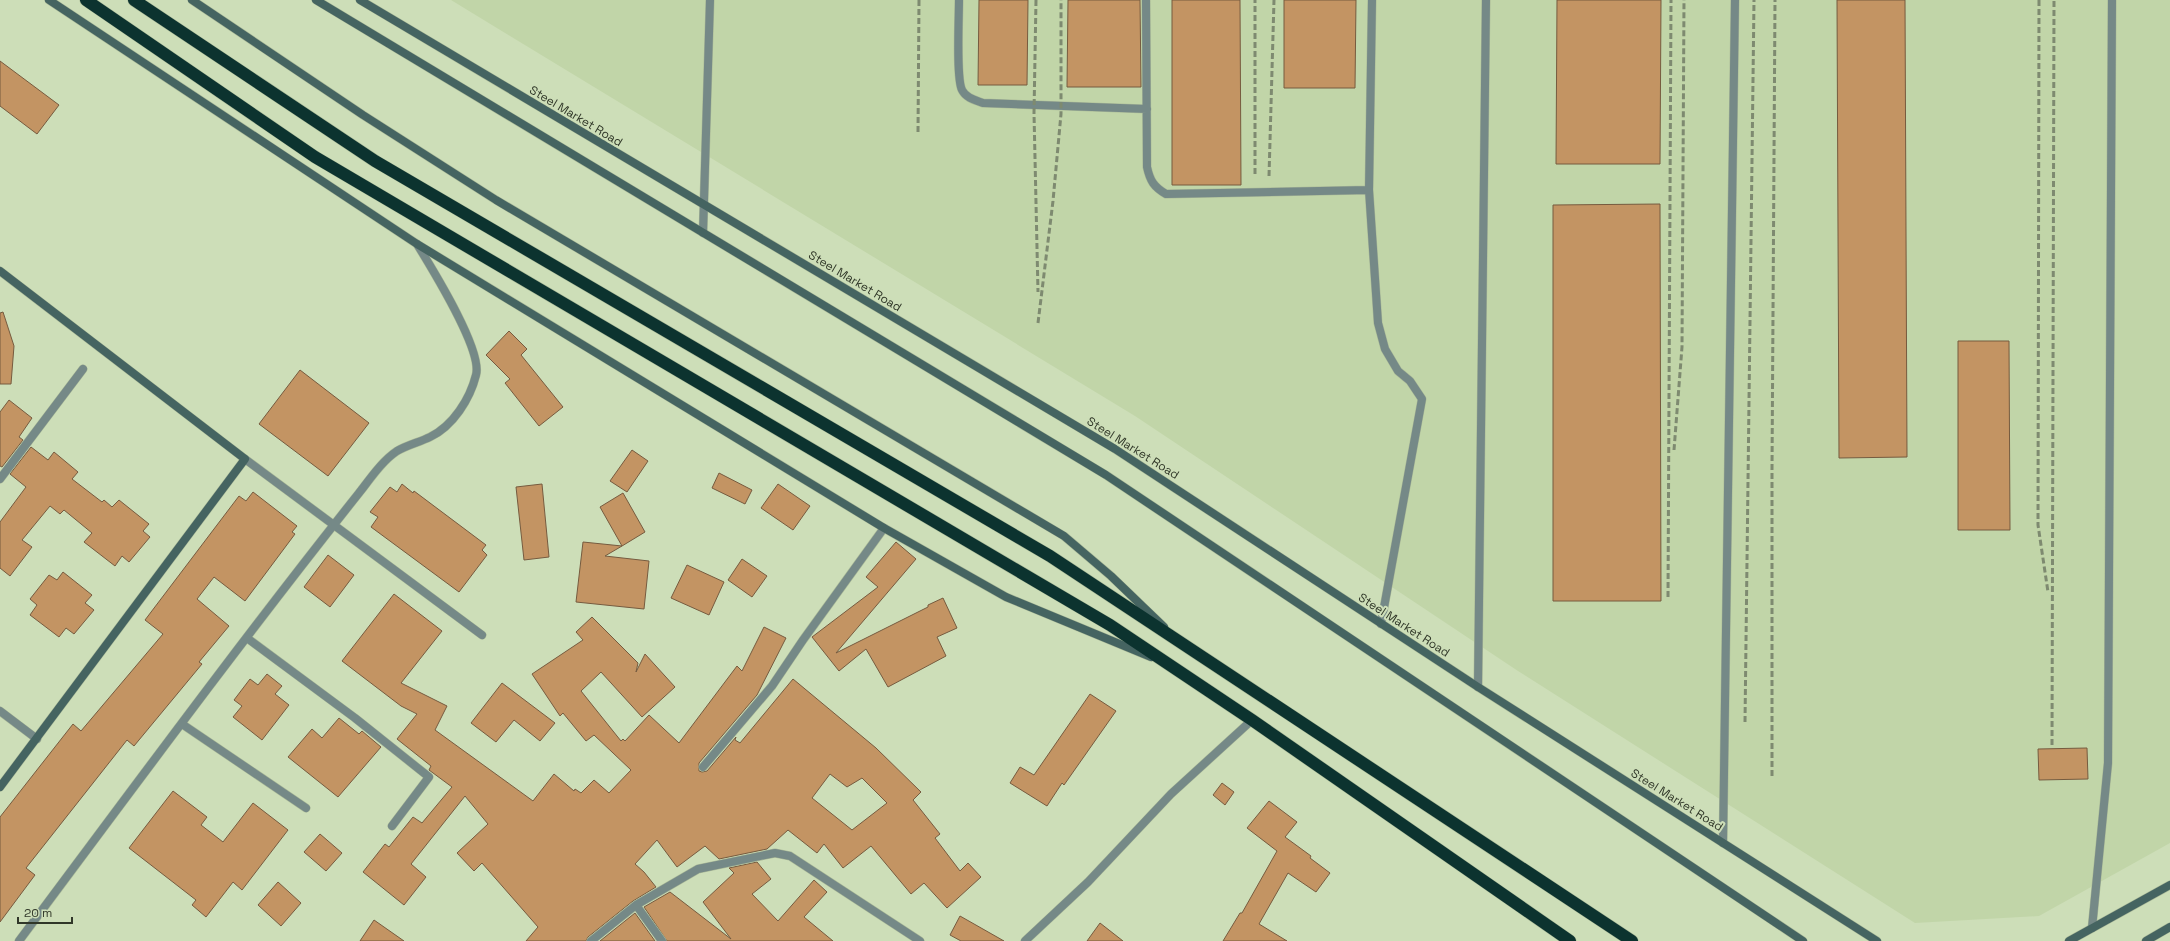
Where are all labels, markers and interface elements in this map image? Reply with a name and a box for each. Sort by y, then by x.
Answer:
street label: Steel Market Road [527,82,625,150]
street label: Steel Market Road [806,247,904,315]
street label: Steel Market Road [1084,413,1182,483]
street label: Steel Market Road [1355,589,1453,661]
street label: Steel Market Road [1628,765,1726,835]
scale bar [18,899,72,925]
text: 20 m [24,905,52,921]

